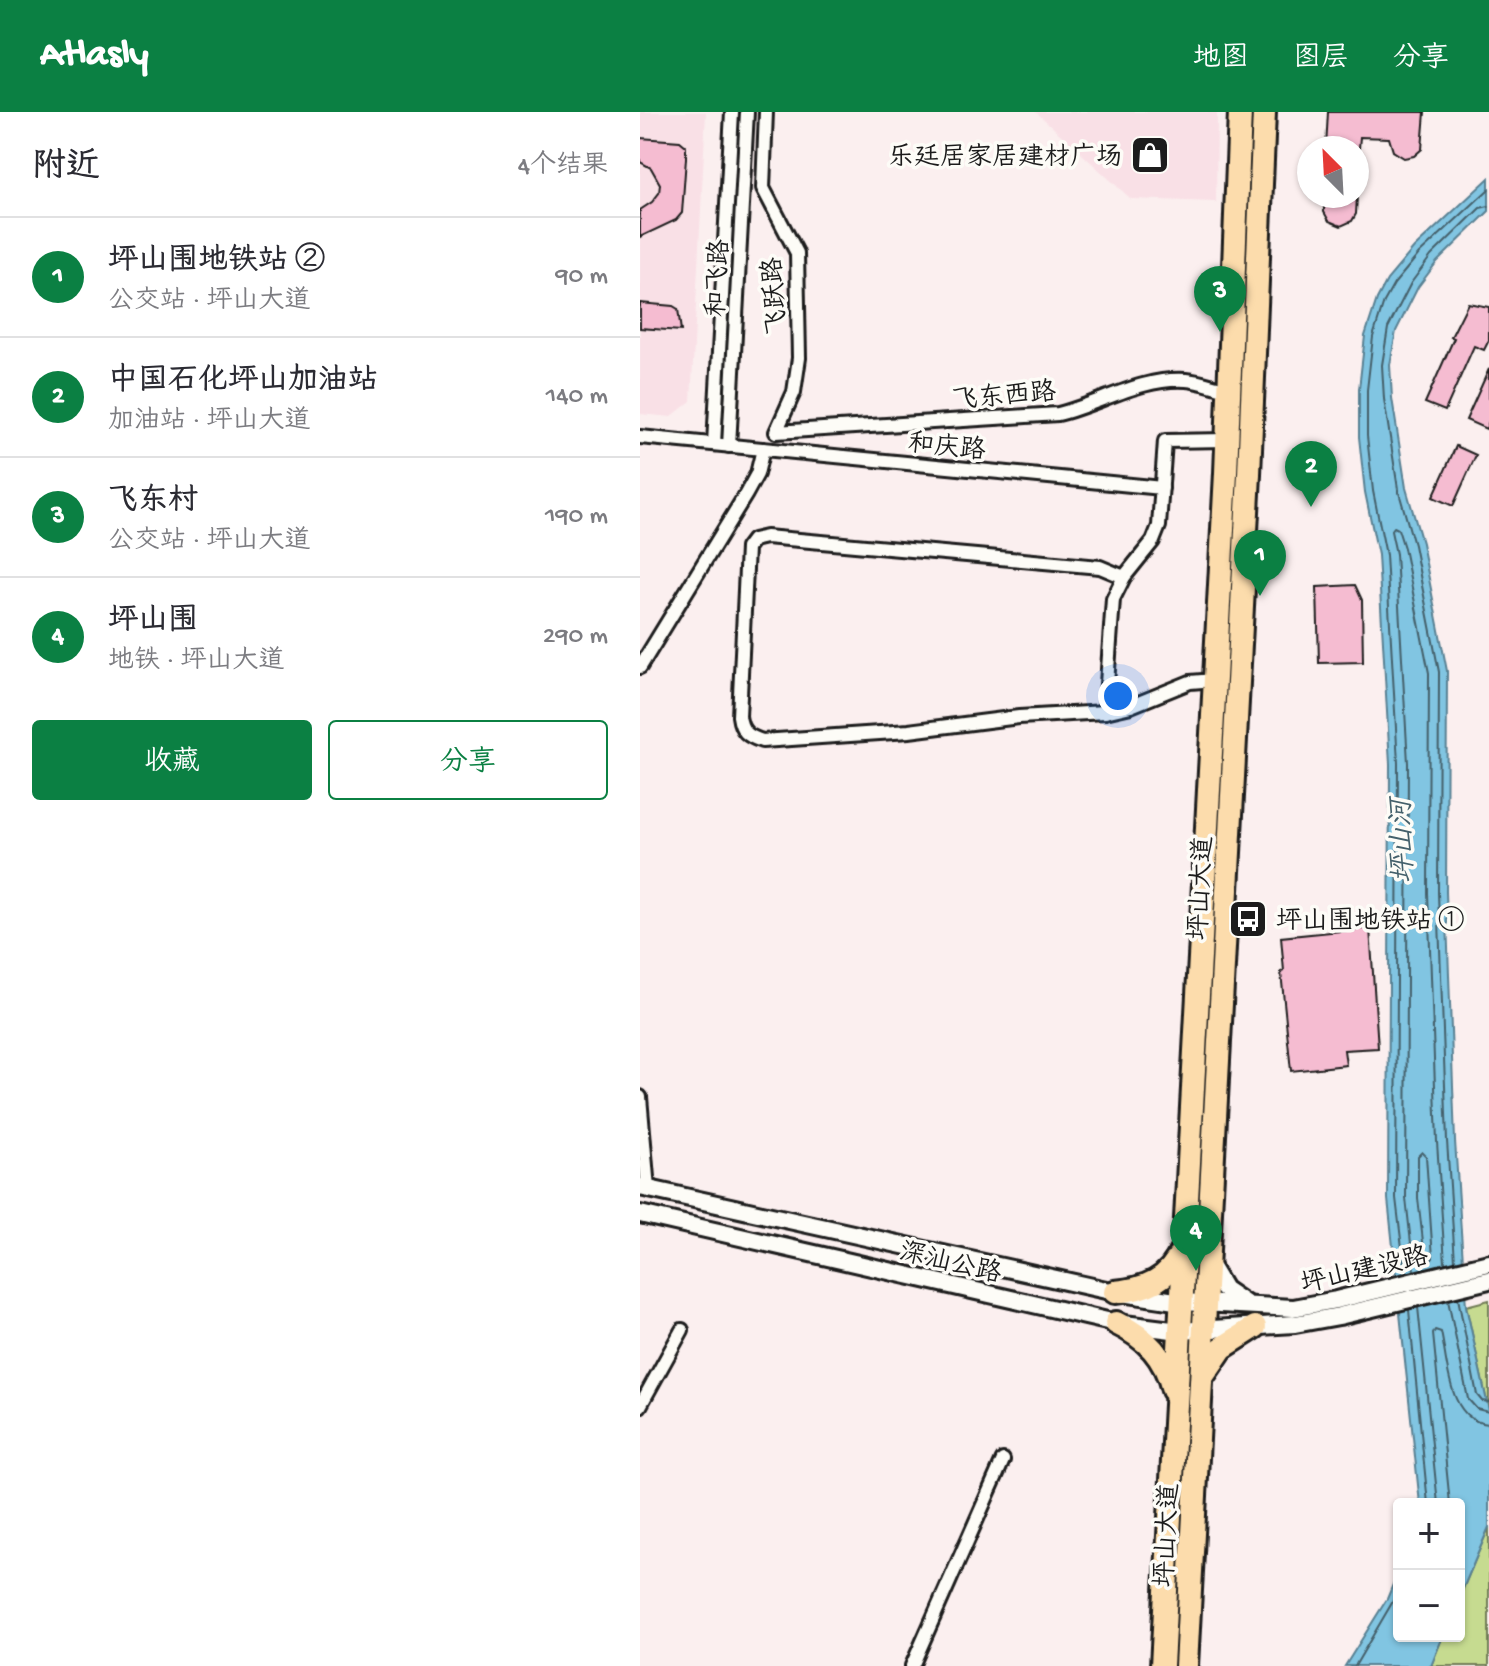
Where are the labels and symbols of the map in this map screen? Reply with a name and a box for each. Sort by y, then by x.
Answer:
shop icon: 乐廷居家居建材广场 [1129,134,1171,176]
north arrow [1297,136,1369,208]
place label: 乐廷居家居建材广场 [888,142,1122,175]
street label: 和飞路 [701,238,738,318]
street label: 飞跃路 [757,256,796,336]
pin: 3 [1194,266,1246,332]
street label: 飞东西路 [951,377,1058,418]
street label: 和庆路 [906,428,987,469]
pin: 2 [1285,441,1337,507]
pin: 1 [1234,530,1286,596]
your location [1098,676,1138,716]
water label: 坪山河 [1386,794,1422,883]
street label: 坪山大道 [1184,835,1222,941]
bus stop icon: 坪山围地铁站 ① [1227,898,1269,940]
place label: 坪山围地铁站 ① [1276,905,1464,939]
pin: 4 [1170,1205,1222,1271]
street label: 深汕公路 [896,1237,1005,1292]
street label: 坪山建设路 [1298,1241,1432,1302]
street label: 坪山大道 [1150,1482,1188,1588]

